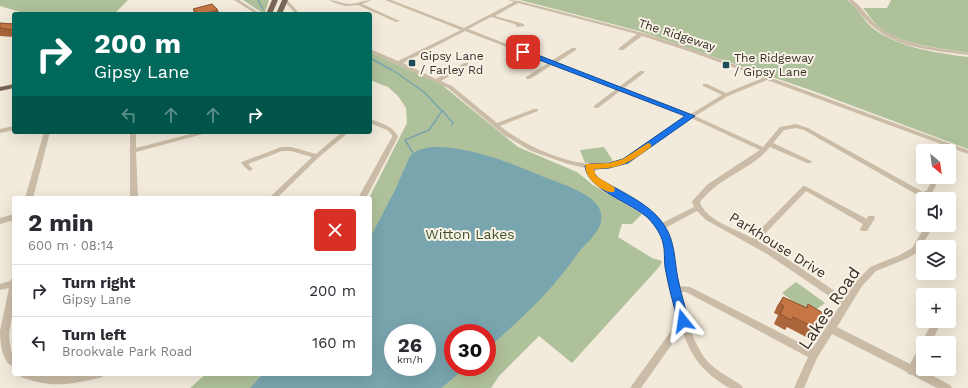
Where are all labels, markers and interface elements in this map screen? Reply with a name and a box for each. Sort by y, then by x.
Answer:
street label: The Ridgeway [637,16,718,54]
text: 200 m [94,27,181,60]
icon: right [28,28,80,80]
pin [506,35,540,69]
icon: arrive [512,41,534,63]
place label: Gipsy Lane / Farley Rd [420,49,484,77]
place label: The Ridgeway / Gipsy Lane [734,51,815,79]
marker: Gipsy Lane / Farley Rd [407,58,417,68]
marker: The Ridgeway / Gipsy Lane [721,60,731,70]
text: Gipsy Lane [94,61,190,82]
icon: left [118,104,140,126]
icon: ahead [160,104,182,126]
icon: ahead [202,104,224,126]
icon: right [244,104,266,126]
north arrow [916,144,956,184]
map controls [916,144,956,376]
button: sound [916,192,956,232]
text: 2 min [28,209,94,237]
button: close [314,209,356,251]
street label: Parkhouse Drive [727,209,829,281]
park label: Witton Lakes [425,226,515,242]
text: 600 m · 08:14 [28,238,114,253]
button: layers [916,240,956,280]
street label: Lakes Road [794,263,864,353]
text: Turn right [62,274,135,292]
icon: right [28,280,50,302]
text: 200 m [309,282,356,300]
button: + [916,288,956,328]
text: Gipsy Lane [62,292,131,307]
position arrow [662,300,704,342]
speed limit sign: 30 [444,324,496,376]
text: Turn left [62,326,126,344]
icon: left [28,332,50,354]
text: 26 [398,333,422,357]
text: 160 m [312,334,356,352]
button: − [916,336,956,376]
text: Brookvale Park Road [62,344,192,359]
text: km/h [397,354,423,365]

